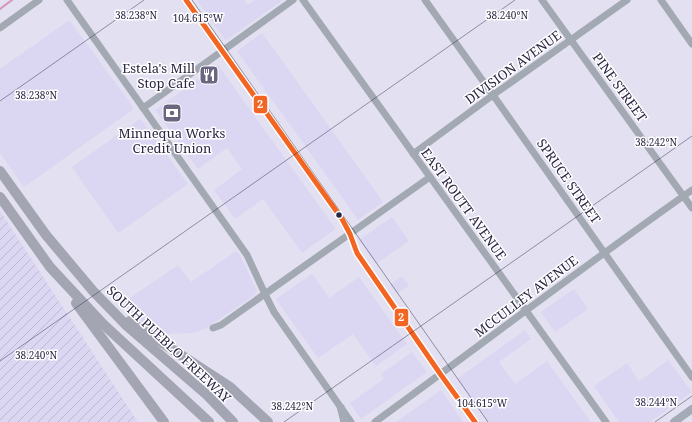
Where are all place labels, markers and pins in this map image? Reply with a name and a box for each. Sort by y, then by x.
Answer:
place label: Estela's Mill Stop Cafe [122,59,195,92]
restaurant icon: Estela's Mill Stop Cafe [198,64,220,86]
bank icon: Minnequa Works Credit Union [161,102,183,124]
place label: Minnequa Works Credit Union [119,124,226,157]
unlabelled marker [334,210,344,220]

